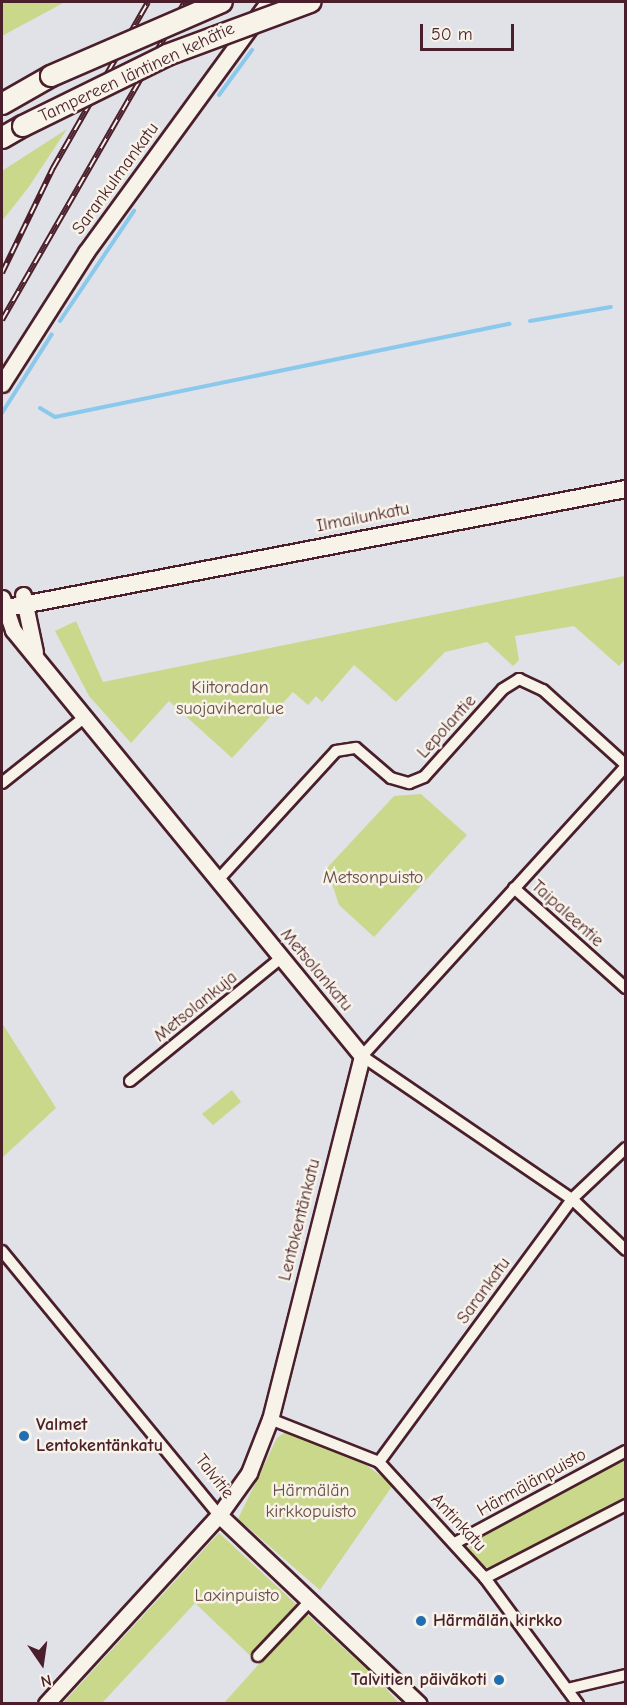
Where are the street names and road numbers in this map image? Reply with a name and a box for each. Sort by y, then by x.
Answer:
street label: Tampereen läntinen kehätie [36,18,238,128]
street label: Sarankulmankatu [68,119,164,239]
street label: Ilmailunkatu [315,498,411,538]
street label: Lepolantie [413,691,481,763]
street label: Taipaleentie [526,876,608,952]
street label: Metsolankatu [275,924,357,1016]
street label: Metsolankuja [150,967,242,1047]
street label: Lentokentänkatu [274,1157,326,1283]
street label: Sarankatu [453,1253,515,1329]
street label: Härmälänpuisto [474,1444,590,1522]
street label: Talvitie [190,1450,238,1504]
street label: Antinkatu [426,1489,490,1557]

